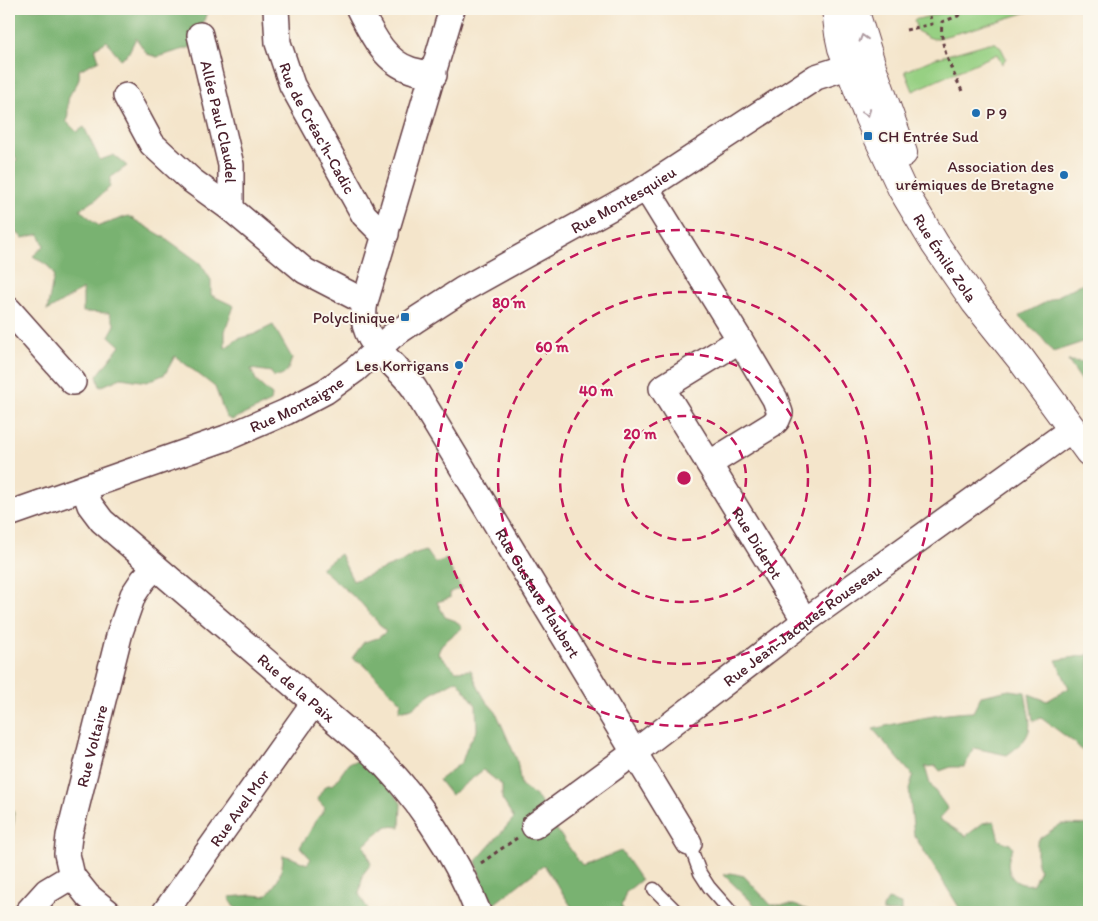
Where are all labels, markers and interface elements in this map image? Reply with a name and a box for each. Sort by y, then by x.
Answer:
one-way arrow [859,34,869,43]
street label: Allée Paul Claudel [197,58,241,183]
street label: Rue de Créac'h-Cadic [276,60,360,197]
place label: P 9 [986,104,1007,123]
marker: P 9 [970,107,982,119]
one-way arrow [861,108,871,117]
place label: CH Entrée Sud [878,127,979,146]
marker: CH Entrée Sud [862,130,874,142]
place label: Association des urémiques de Bretagne [895,157,1054,194]
street label: Rue Montesquieu [567,162,679,237]
marker: Association des urémiques de Bretagne [1058,169,1070,181]
street label: Rue Émile Zola [909,210,982,306]
text: 80 m [492,294,526,312]
place label: Polyclinique [313,308,395,327]
marker: Polyclinique [399,311,411,323]
text: 60 m [535,338,569,356]
place label: Les Korrigans [356,356,449,375]
marker: Les Korrigans [453,359,465,371]
street label: Rue Montaigne [246,372,347,436]
text: 40 m [579,382,614,400]
text: 20 m [623,425,657,443]
centre of rings [675,469,693,487]
street label: Rue Diderot [728,504,787,582]
street label: Rue Gustave Flaubert [492,525,584,661]
street label: Rue Jean-Jacques Rousseau [719,560,885,690]
street label: Rue de la Paix [254,649,339,726]
street label: Rue Voltaire [72,702,111,789]
street label: Rue Avel Mor [205,765,273,850]

